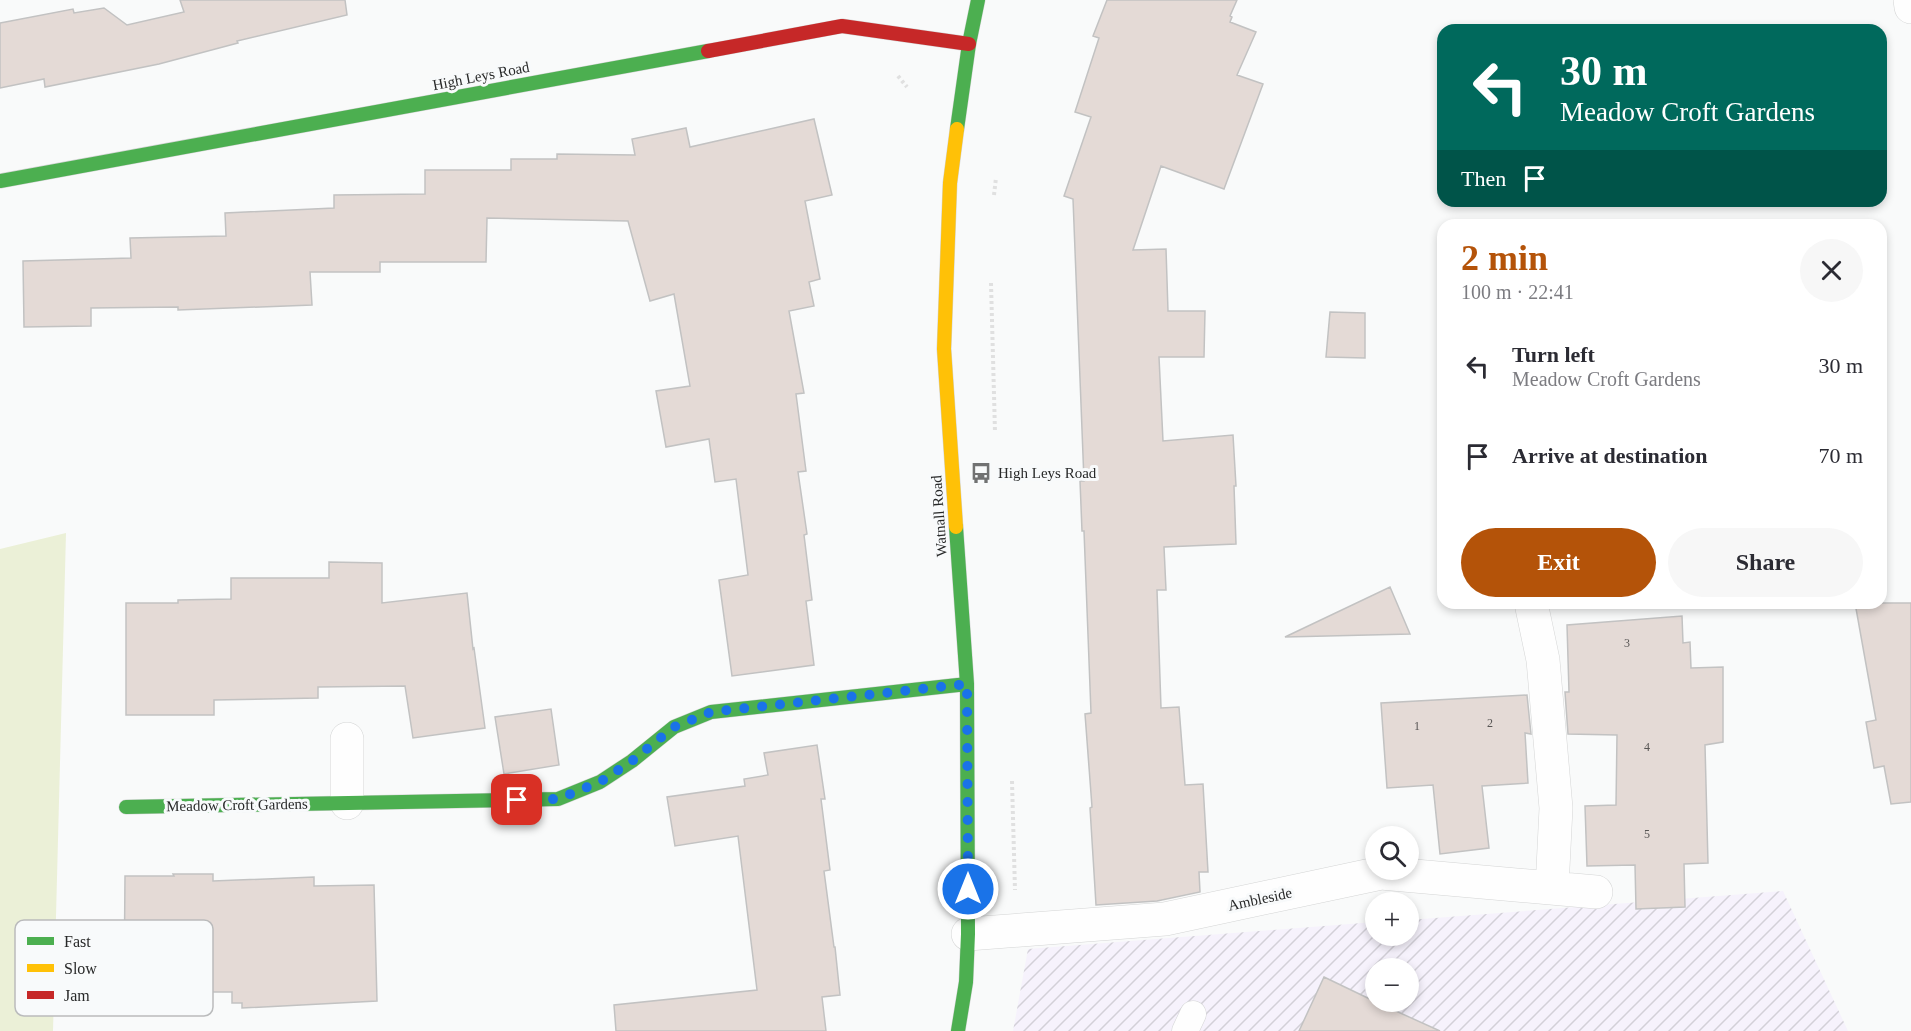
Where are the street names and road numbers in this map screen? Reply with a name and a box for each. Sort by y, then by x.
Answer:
street label: High Leys Road [431,59,531,93]
street label: Watnall Road [928,474,950,557]
street label: Meadow Croft Gardens [166,796,308,814]
street label: Ambleside [1227,884,1294,914]

